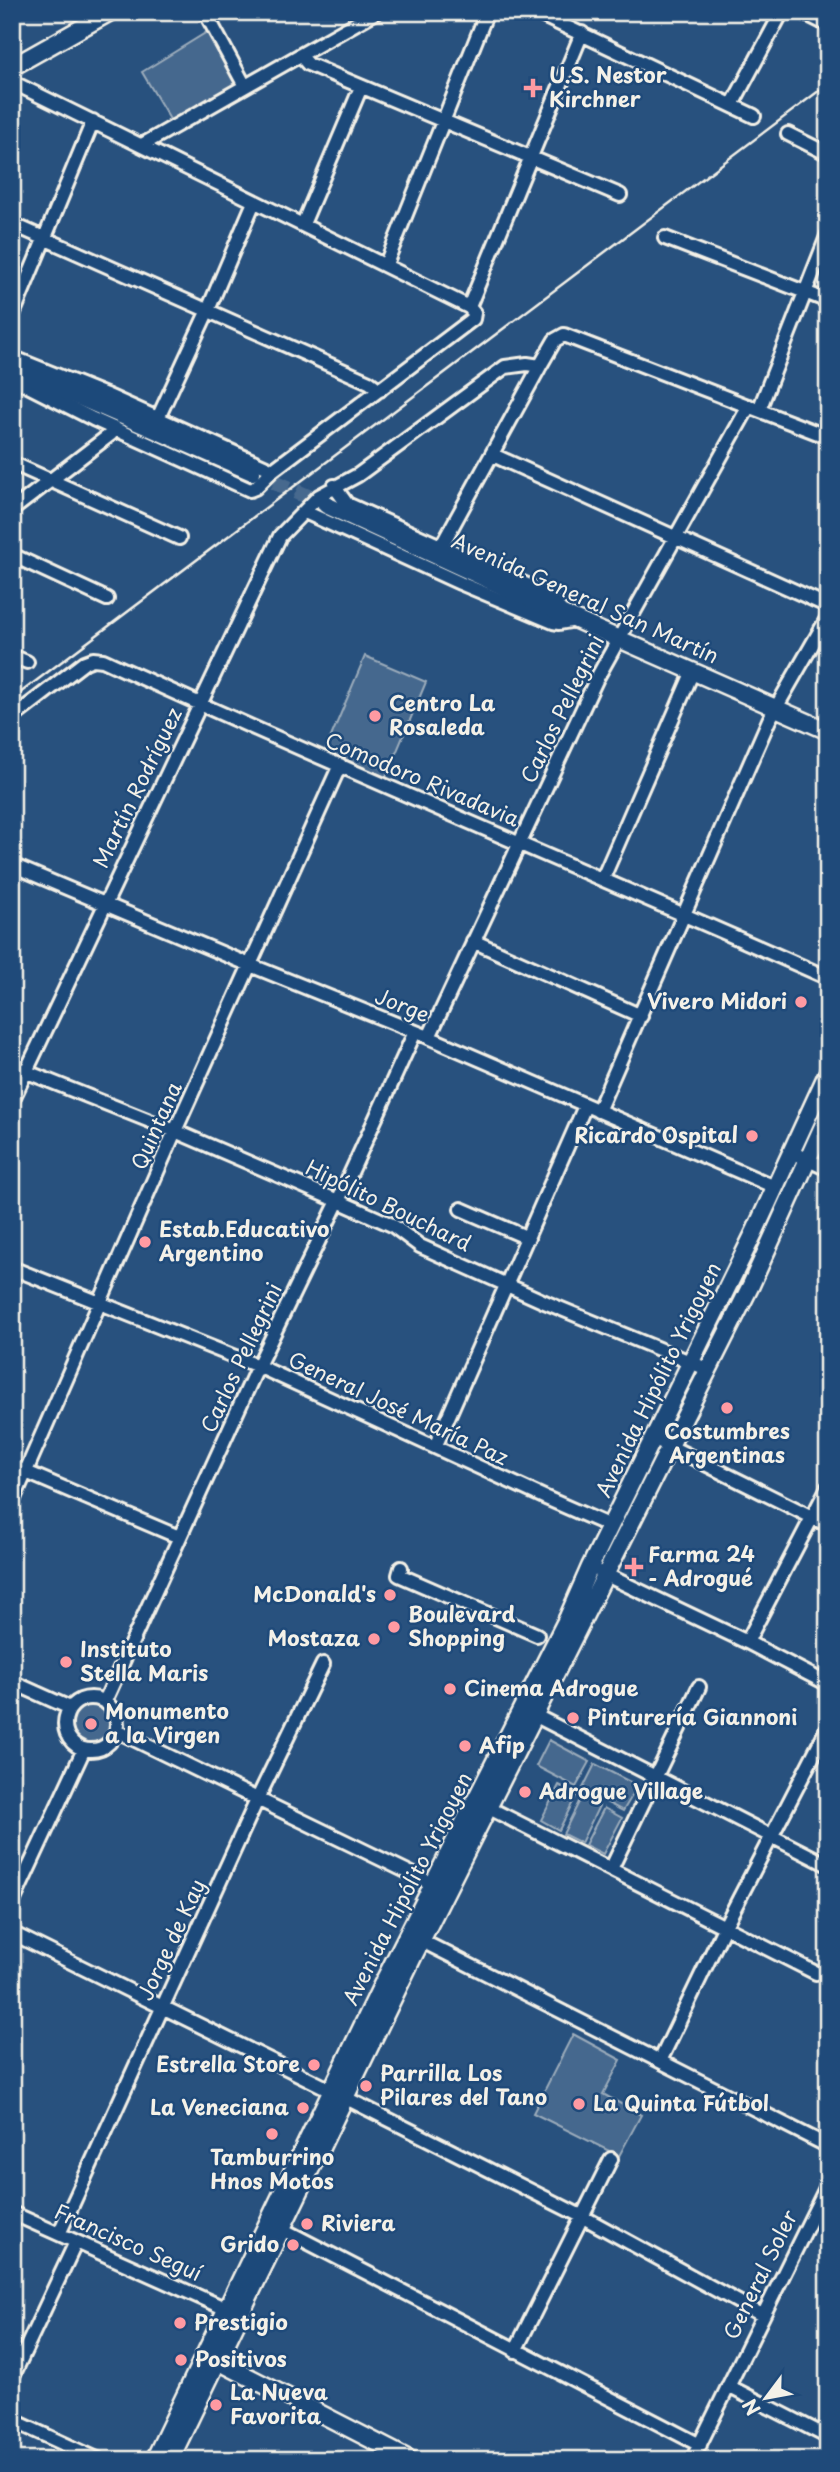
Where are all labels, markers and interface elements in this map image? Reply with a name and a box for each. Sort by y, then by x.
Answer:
place label: U.S. Nestor Kirchner [549,58,667,114]
marker: U.S. Nestor Kirchner [523,78,543,98]
street label: Avenida General San Martín [447,524,724,671]
street label: Carlos Pellegrini [511,628,611,788]
place label: Centro La Rosaleda [389,686,496,742]
street label: Martín Rodríguez [83,701,189,873]
marker: Centro La Rosaleda [367,708,383,724]
street label: Comodoro Rivadavia [321,723,526,834]
street label: Jorge [371,979,435,1030]
place label: Vivero Midori [647,984,787,1016]
marker: Vivero Midori [793,994,809,1010]
street label: Quintana [122,1075,189,1174]
place label: Ricardo Ospital [574,1118,738,1150]
marker: Ricardo Ospital [744,1128,760,1144]
street label: Hipólito Bouchard [301,1150,477,1258]
place label: Estab.Educativo Argentino [158,1212,329,1268]
marker: Estab.Educativo Argentino [137,1234,153,1250]
street label: Avenida Hipólito Yrigoyen [586,1256,728,1502]
street label: Carlos Pellegrini [191,1277,289,1437]
street label: General José María Paz [284,1342,514,1472]
marker: Costumbres Argentinas [719,1400,735,1416]
place label: Costumbres Argentinas [664,1414,790,1470]
place label: Farma 24 - Adrogué [648,1537,755,1593]
marker: Farma 24 - Adrogué [626,1559,642,1575]
place label: McDonald's [253,1577,376,1609]
marker: McDonald's [382,1587,398,1603]
place label: Boulevard Shopping [408,1597,516,1653]
marker: Boulevard Shopping [386,1619,402,1635]
place label: Mostaza [268,1621,360,1653]
marker: Mostaza [366,1631,382,1647]
place label: Instituto Stella Maris [80,1632,208,1688]
marker: Instituto Stella Maris [58,1654,74,1670]
place label: Cinema Adrogue [464,1671,638,1703]
marker: Cinema Adrogue [442,1681,458,1697]
place label: Monumento a la Virgen [105,1694,229,1750]
place label: Pinturería Giannoni [587,1700,797,1732]
marker: Pinturería Giannoni [565,1710,581,1726]
marker: Monumento a la Virgen [83,1716,99,1732]
place label: Afip [479,1728,525,1760]
marker: Afip [457,1738,473,1754]
street label: Avenida Hipólito Yrigoyen [333,1766,479,2010]
place label: Adrogue Village [538,1774,703,1806]
marker: Adrogue Village [517,1784,533,1800]
street label: Jorge de Kay [128,1873,212,2005]
place label: Estrella Store [156,2047,300,2079]
place label: Parrilla Los Pilares del Tano [380,2056,547,2112]
marker: Estrella Store [306,2057,322,2073]
marker: Parrilla Los Pilares del Tano [358,2078,374,2094]
place label: La Quinta Fútbol [593,2086,769,2118]
place label: La Veneciana [150,2090,289,2122]
marker: La Quinta Fútbol [571,2096,587,2112]
marker: La Veneciana [295,2100,311,2116]
marker: Tamburrino Hnos Motos [264,2126,280,2142]
place label: Tamburrino Hnos Motos [210,2140,334,2196]
street label: Francisco Seguí [50,2194,208,2288]
street label: General Soler [714,2204,804,2344]
place label: Riviera [321,2206,396,2238]
marker: Riviera [299,2216,315,2232]
place label: Grido [220,2227,279,2259]
marker: Grido [285,2237,301,2253]
place label: Prestigio [194,2305,288,2337]
marker: Prestigio [172,2315,188,2331]
place label: Positivos [195,2342,287,2374]
marker: Positivos [173,2352,189,2368]
north arrow [732,2364,802,2434]
place label: La Nueva Favorita [230,2375,329,2431]
text: N [735,2394,767,2421]
marker: La Nueva Favorita [208,2397,224,2413]

